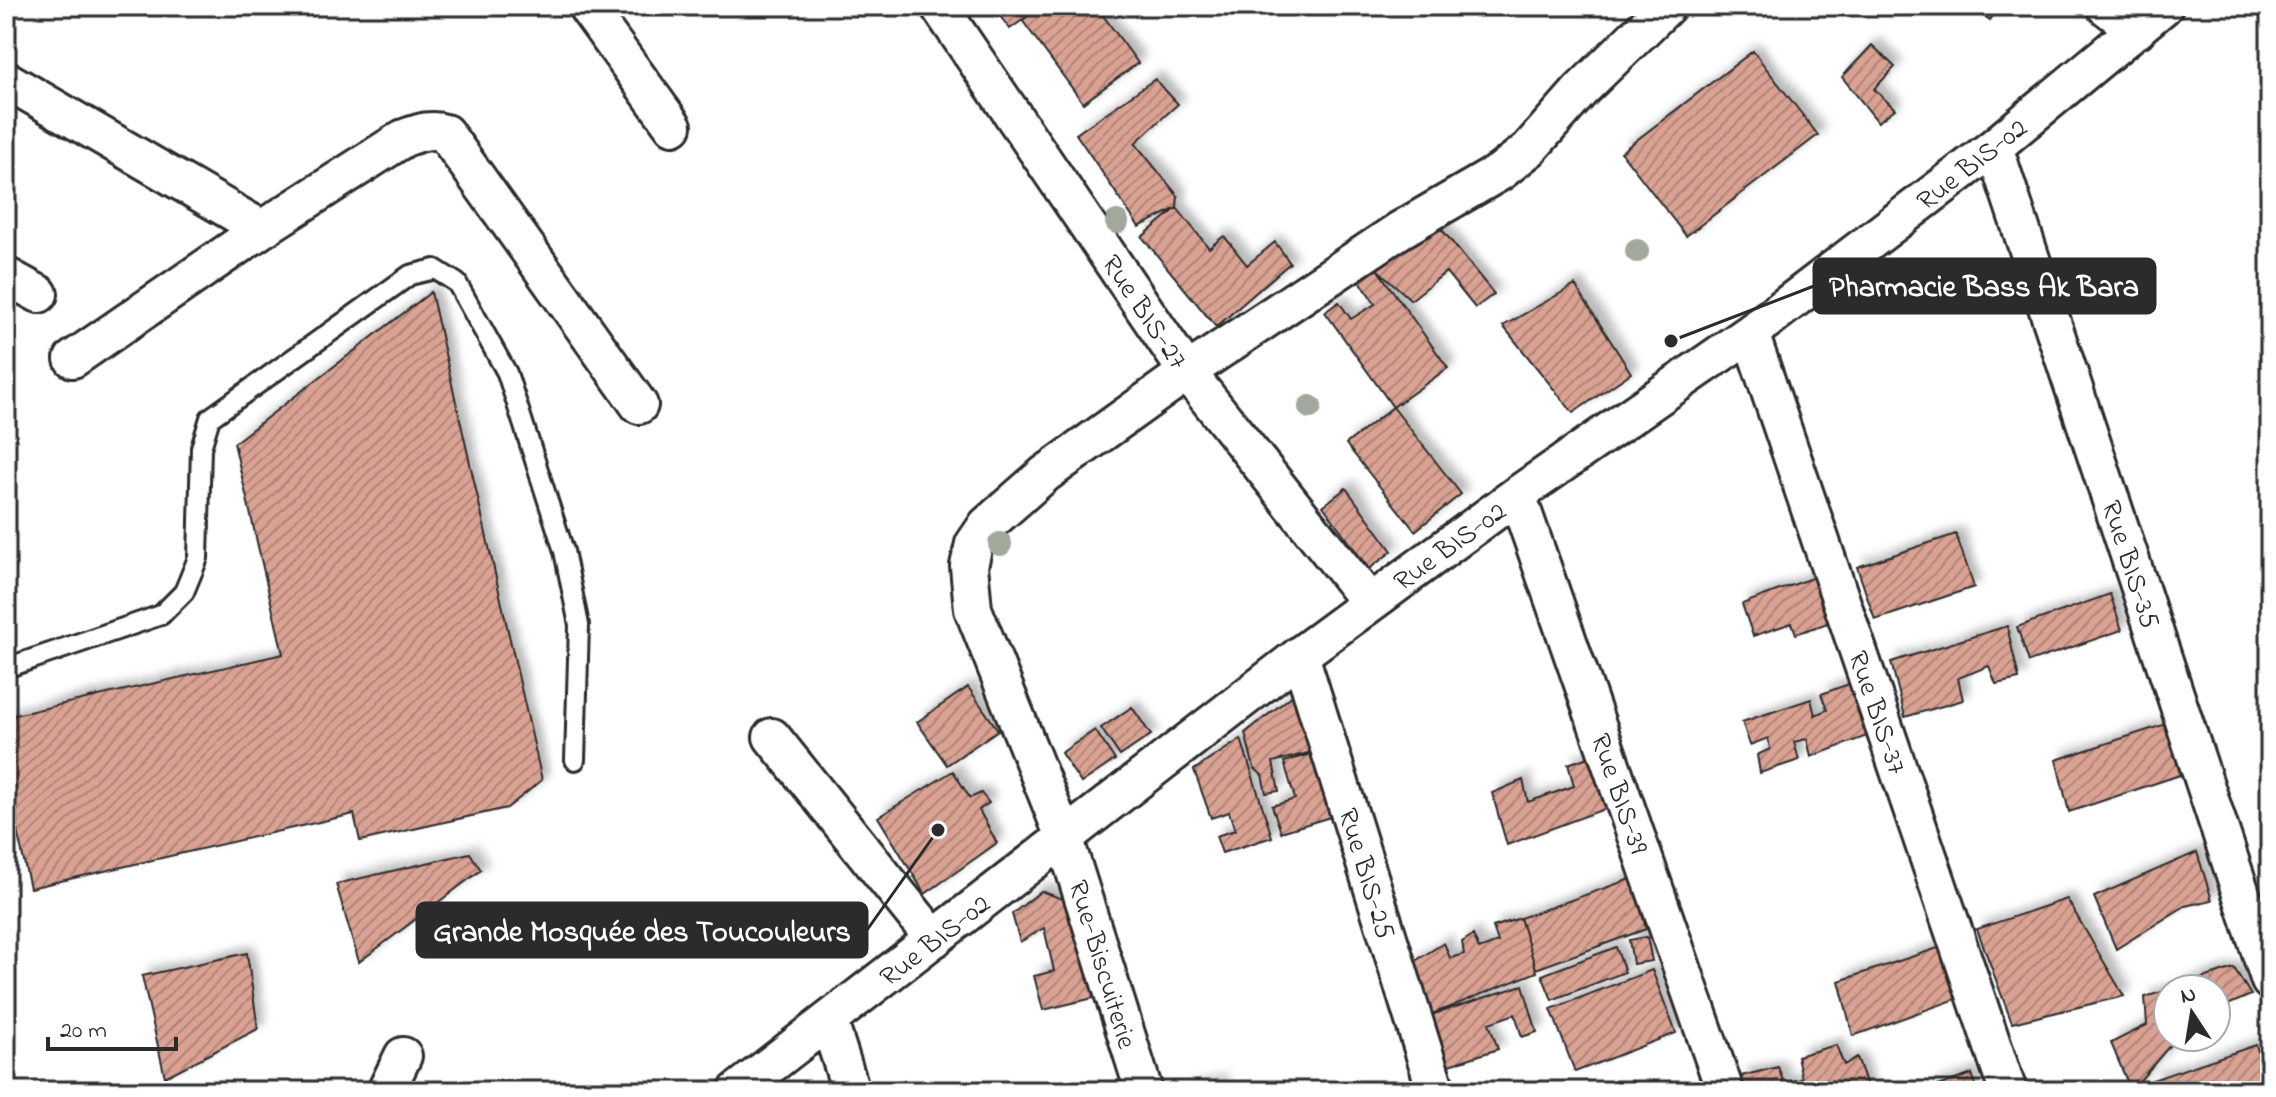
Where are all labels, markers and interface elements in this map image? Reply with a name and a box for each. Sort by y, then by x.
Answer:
street label: Rue BIS-02 [1909,109,2037,222]
street label: Rue BIS-27 [1090,247,1197,379]
callout: Pharmacie Bass Ak Bara [1814,259,2155,313]
text: Pharmacie Bass Ak Bara [1829,267,2139,311]
street label: Rue BIS-02 [1386,493,1516,603]
street label: Rue BIS-35 [2089,496,2169,634]
street label: Rue BIS-37 [1835,646,1916,781]
street label: Rue BIS-39 [1578,728,1658,860]
street label: Rue BIS-25 [1325,804,1404,944]
street label: Rue-Biscuiterie [1056,876,1146,1055]
street label: Rue BIS-02 [872,885,1000,998]
callout: Grande Mosquée des Toucouleurs [417,903,867,957]
text: Grande Mosquée des Toucouleurs [433,912,851,956]
north arrow [2152,973,2232,1053]
text: N [2178,979,2199,1014]
scale bar [48,1001,176,1051]
text: 20 m [60,1014,107,1049]

